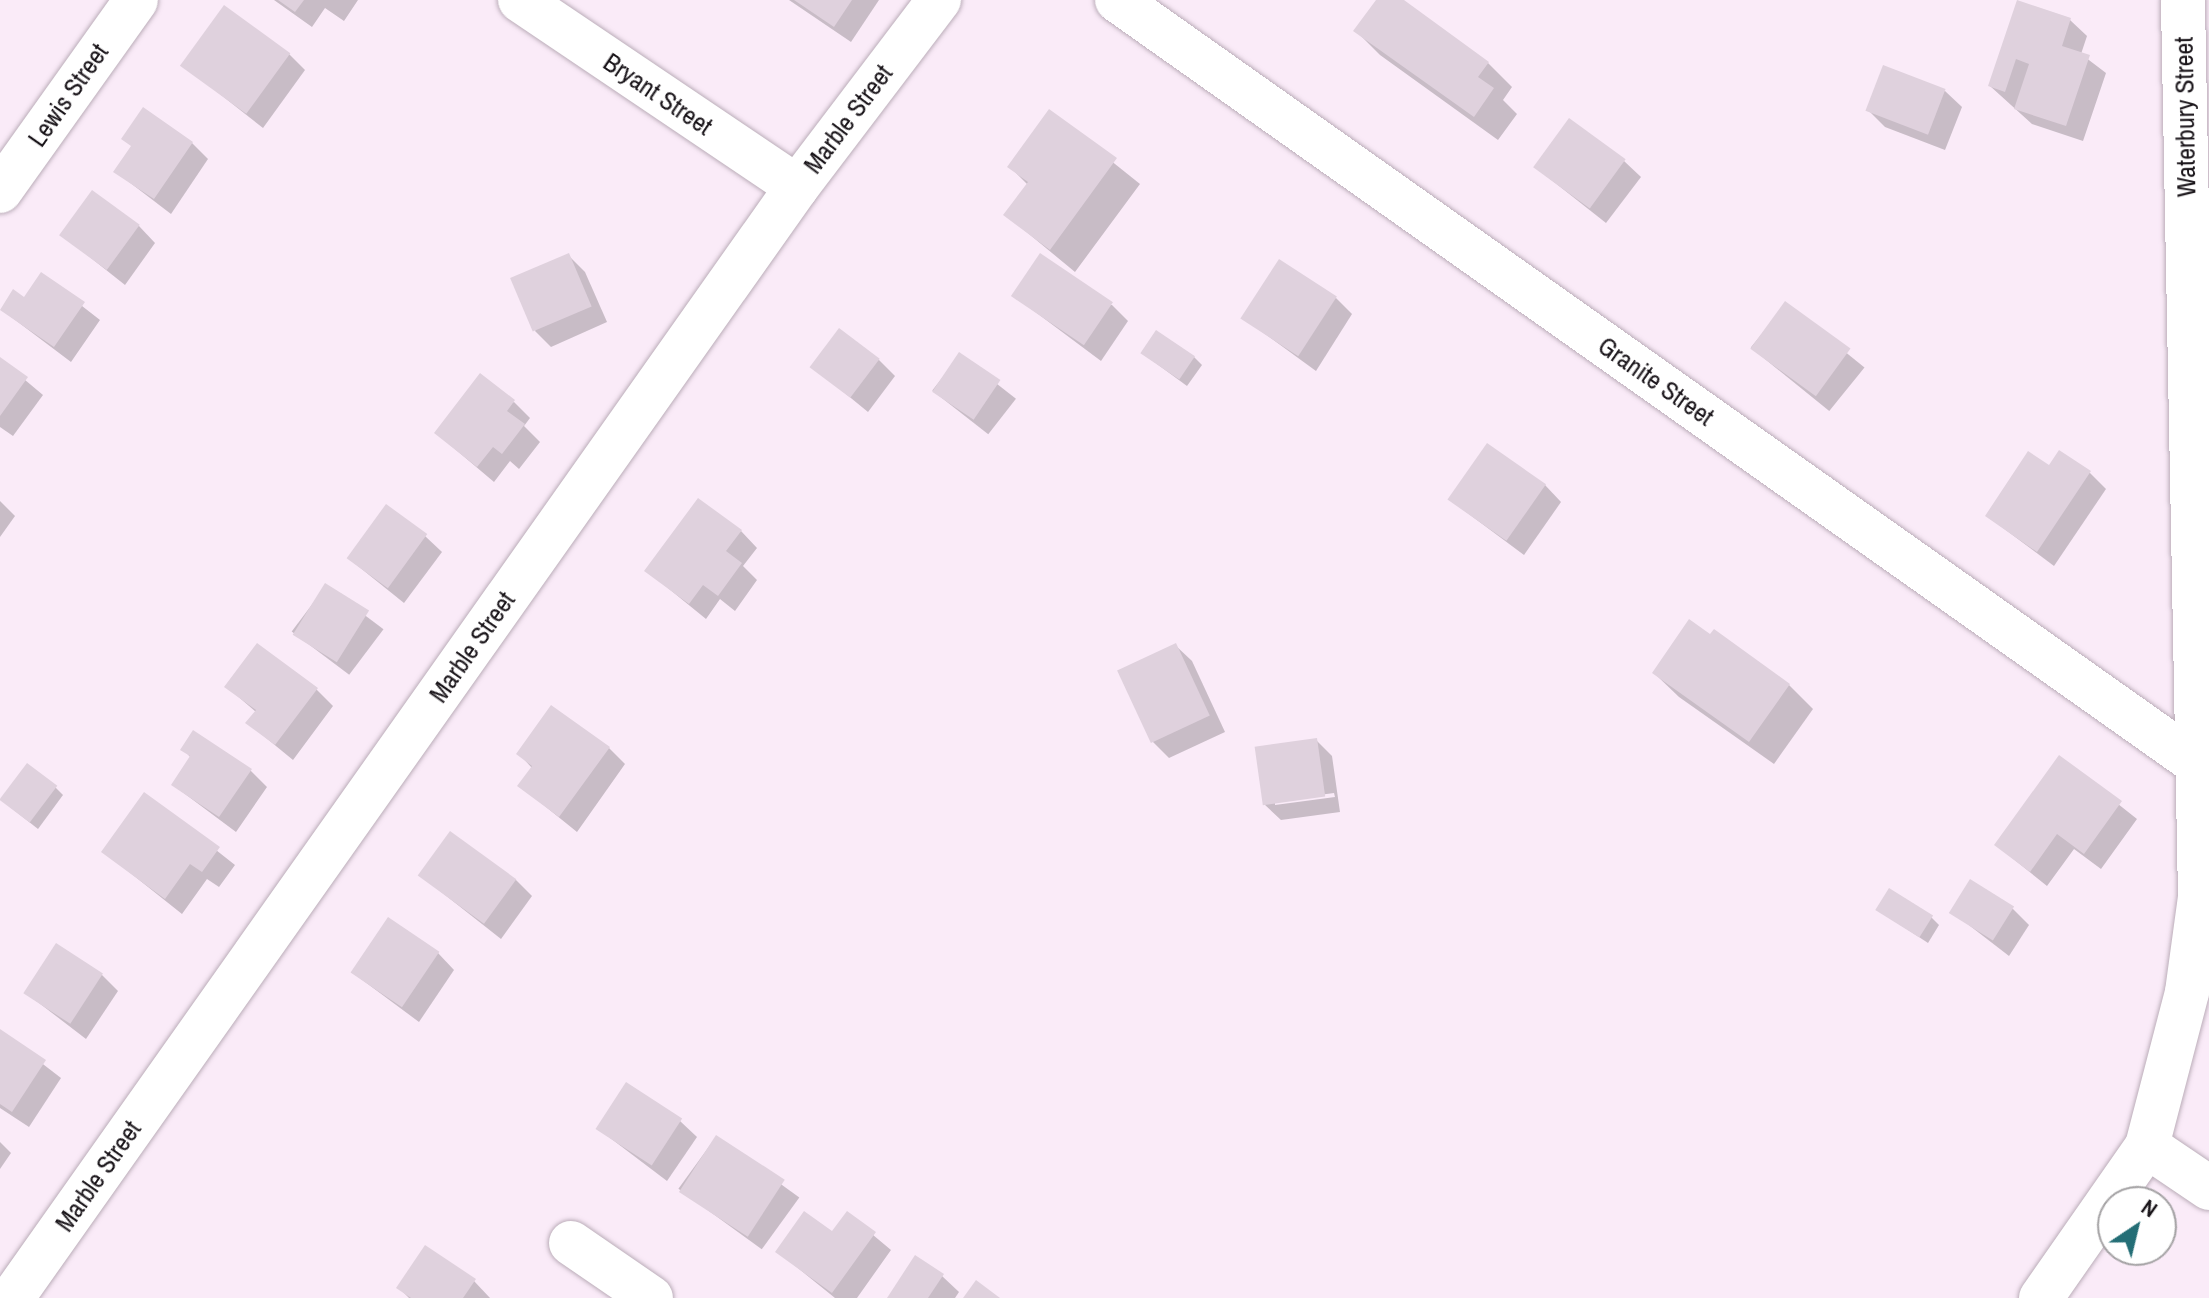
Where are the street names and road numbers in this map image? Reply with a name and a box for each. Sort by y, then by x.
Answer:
street label: Waterbury Street [2168,37,2202,197]
street label: Lewis Street [21,38,115,152]
street label: Bryant Street [598,46,718,142]
street label: Marble Street [797,59,899,179]
street label: Granite Street [1592,330,1720,432]
street label: Marble Street [423,586,521,708]
street label: Marble Street [49,1115,147,1237]

